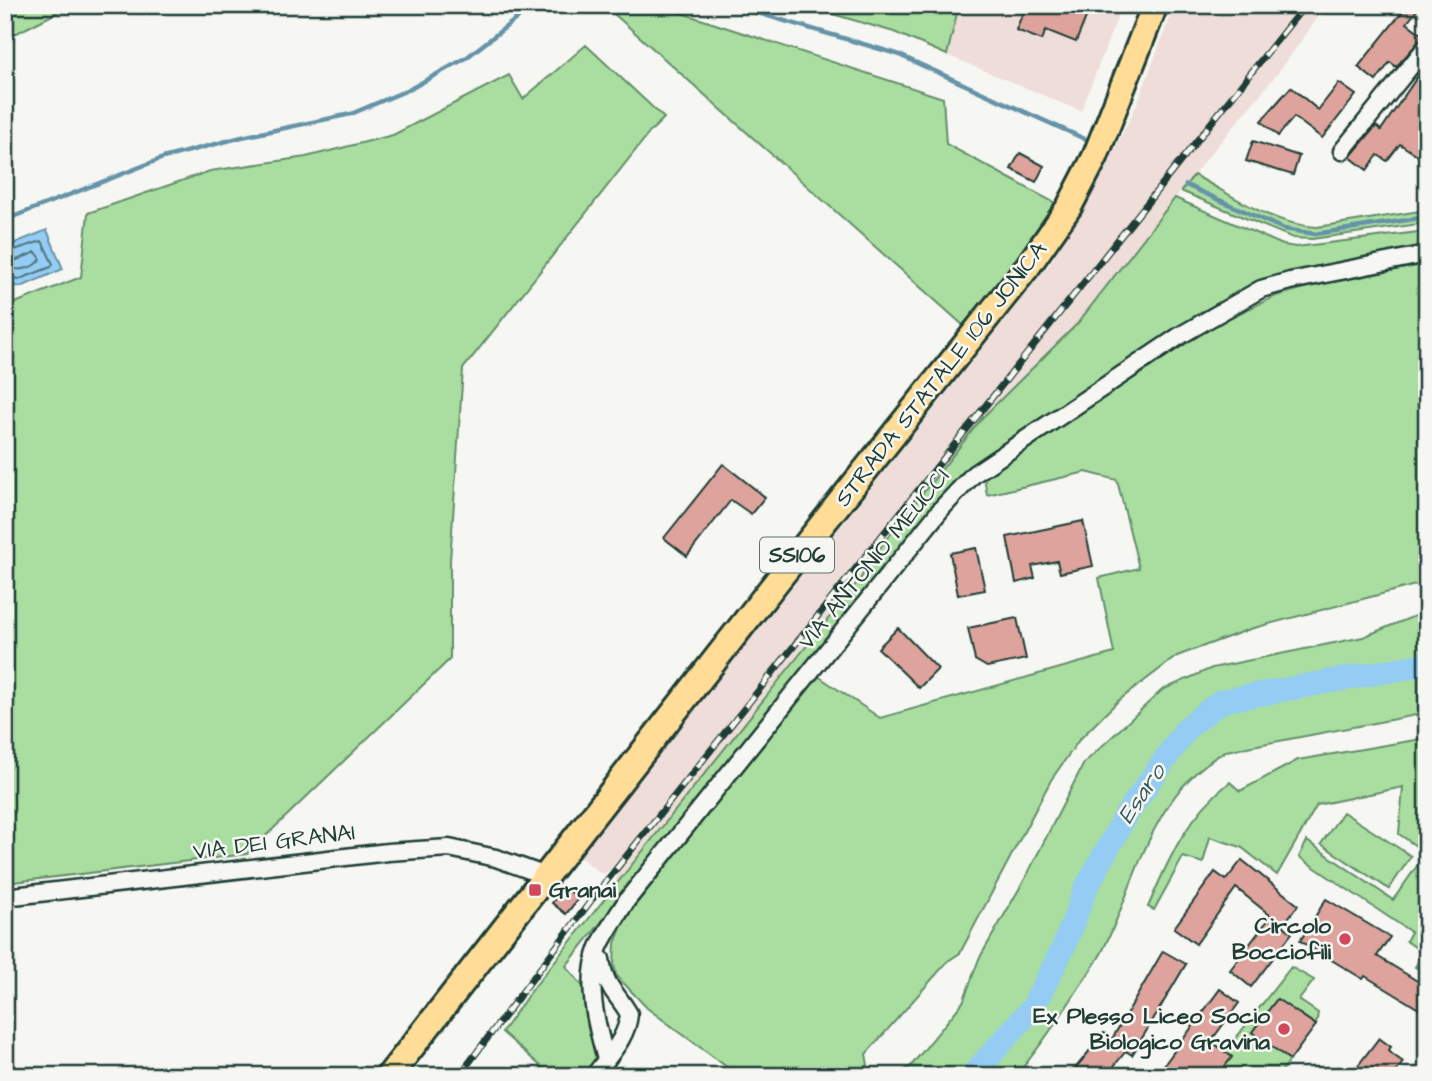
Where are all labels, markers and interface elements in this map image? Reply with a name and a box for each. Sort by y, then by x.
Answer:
street label: STRADA STATALE 106 JONICA [827,235,1055,513]
street label: VIA ANTONIO MEUCCI [791,462,957,656]
road number: SS106 [760,538,834,572]
water label: Esaro [1110,756,1175,831]
street label: VIA DEI GRANAI [191,816,357,868]
place label: Granai [549,874,617,906]
marker: Granai [527,882,543,898]
place label: Circolo Bocciofili [1232,910,1332,968]
marker: Circolo Bocciofili [1337,931,1353,947]
place label: Ex Plesso Liceo Socio Biologico Gravina [1033,1000,1270,1059]
marker: Ex Plesso Liceo Socio Biologico Gravina [1276,1021,1292,1037]

